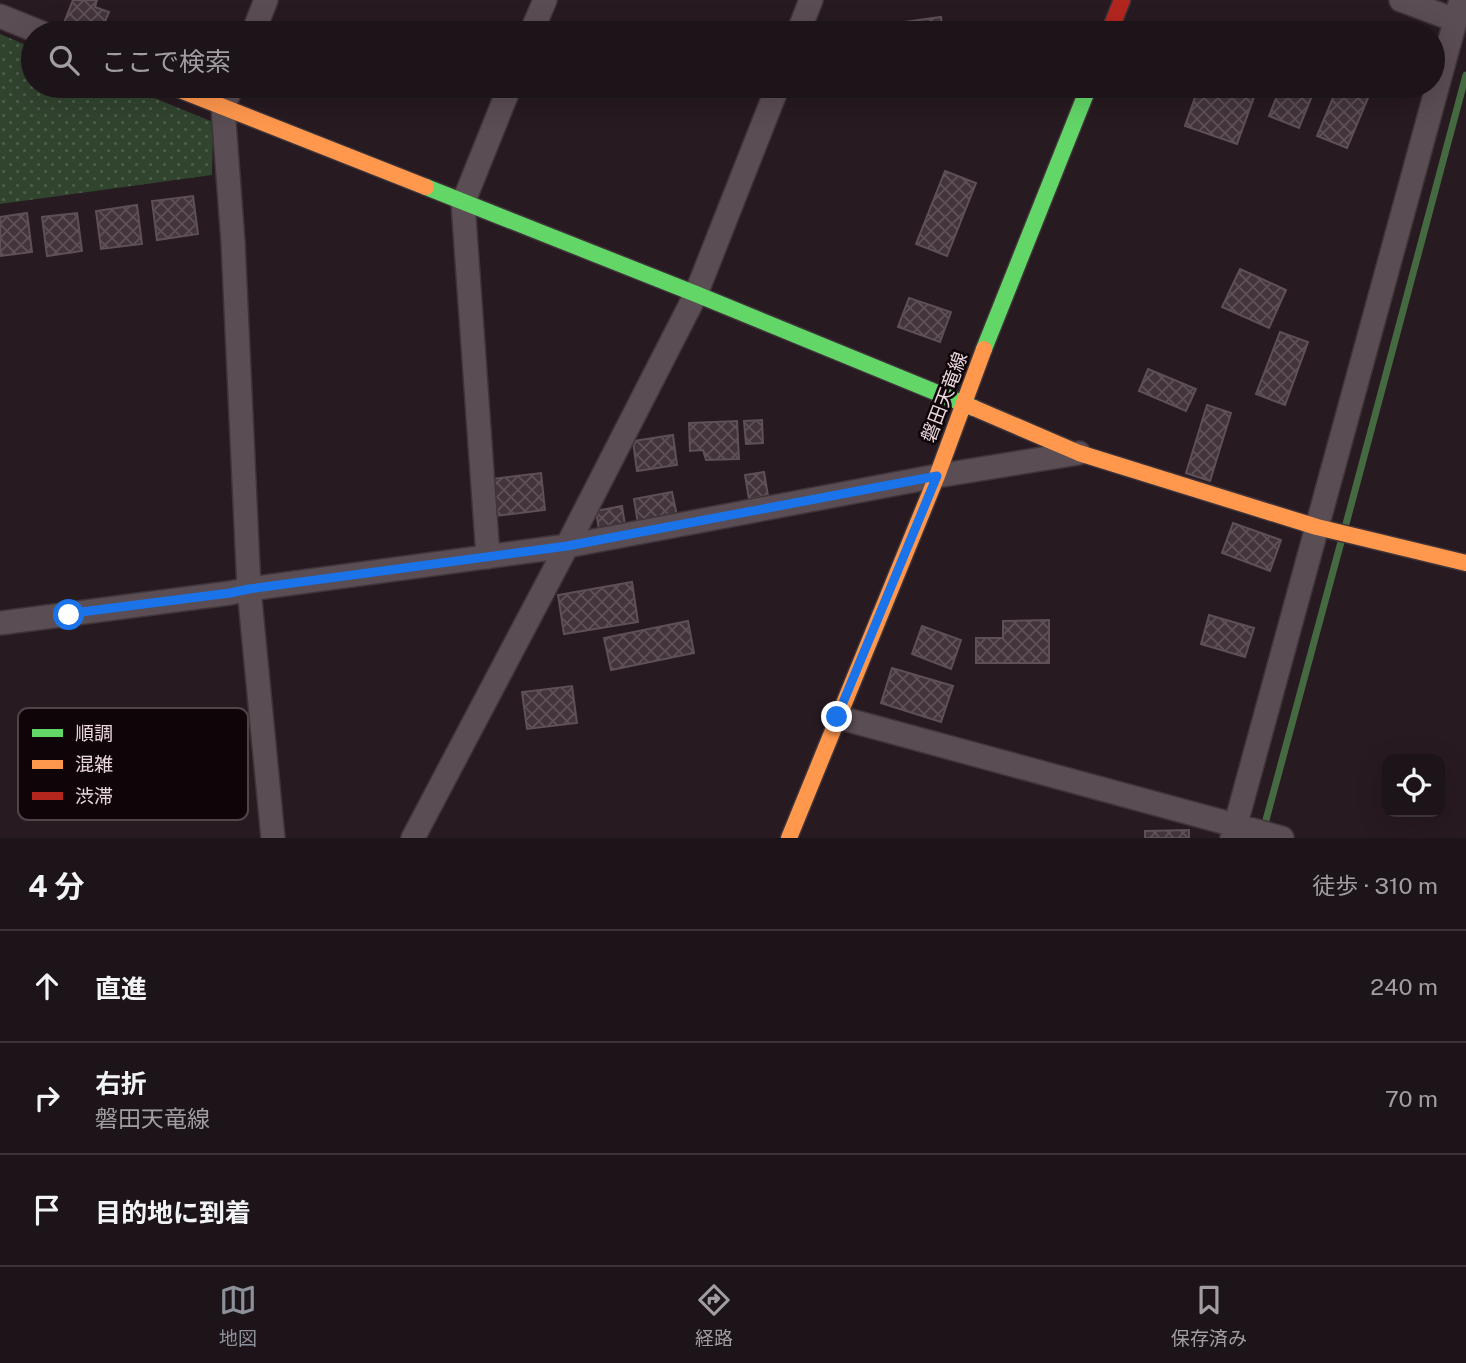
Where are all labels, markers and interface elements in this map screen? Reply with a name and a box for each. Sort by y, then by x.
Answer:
search box [21,21,1445,98]
icon: search [45,41,83,79]
text: ここで検索 [101,46,231,77]
street label: 磐田天竜線 [917,349,971,445]
route start [53,599,84,630]
route end [821,701,852,732]
legend [18,708,248,820]
text: 順調 [75,722,113,744]
text: 混雑 [75,753,113,775]
map controls [1382,754,1445,817]
button: locate [1382,754,1445,817]
text: 渋滞 [75,785,113,807]
text: 4 分 [28,868,84,904]
text: 徒歩 · 310 m [1312,872,1438,899]
icon: ahead [28,967,66,1005]
text: 直進 [95,973,147,1004]
text: 240 m [1370,973,1438,1000]
text: 右折 [95,1068,147,1099]
icon: right [28,1079,66,1117]
text: 70 m [1385,1085,1438,1112]
text: 磐田天竜線 [95,1105,210,1132]
icon: arrive [28,1191,66,1229]
text: 目的地に到着 [95,1197,251,1228]
tab: 地図 [219,1281,257,1350]
tab: 経路 [695,1281,733,1350]
tab: 保存済み [1171,1281,1247,1350]

